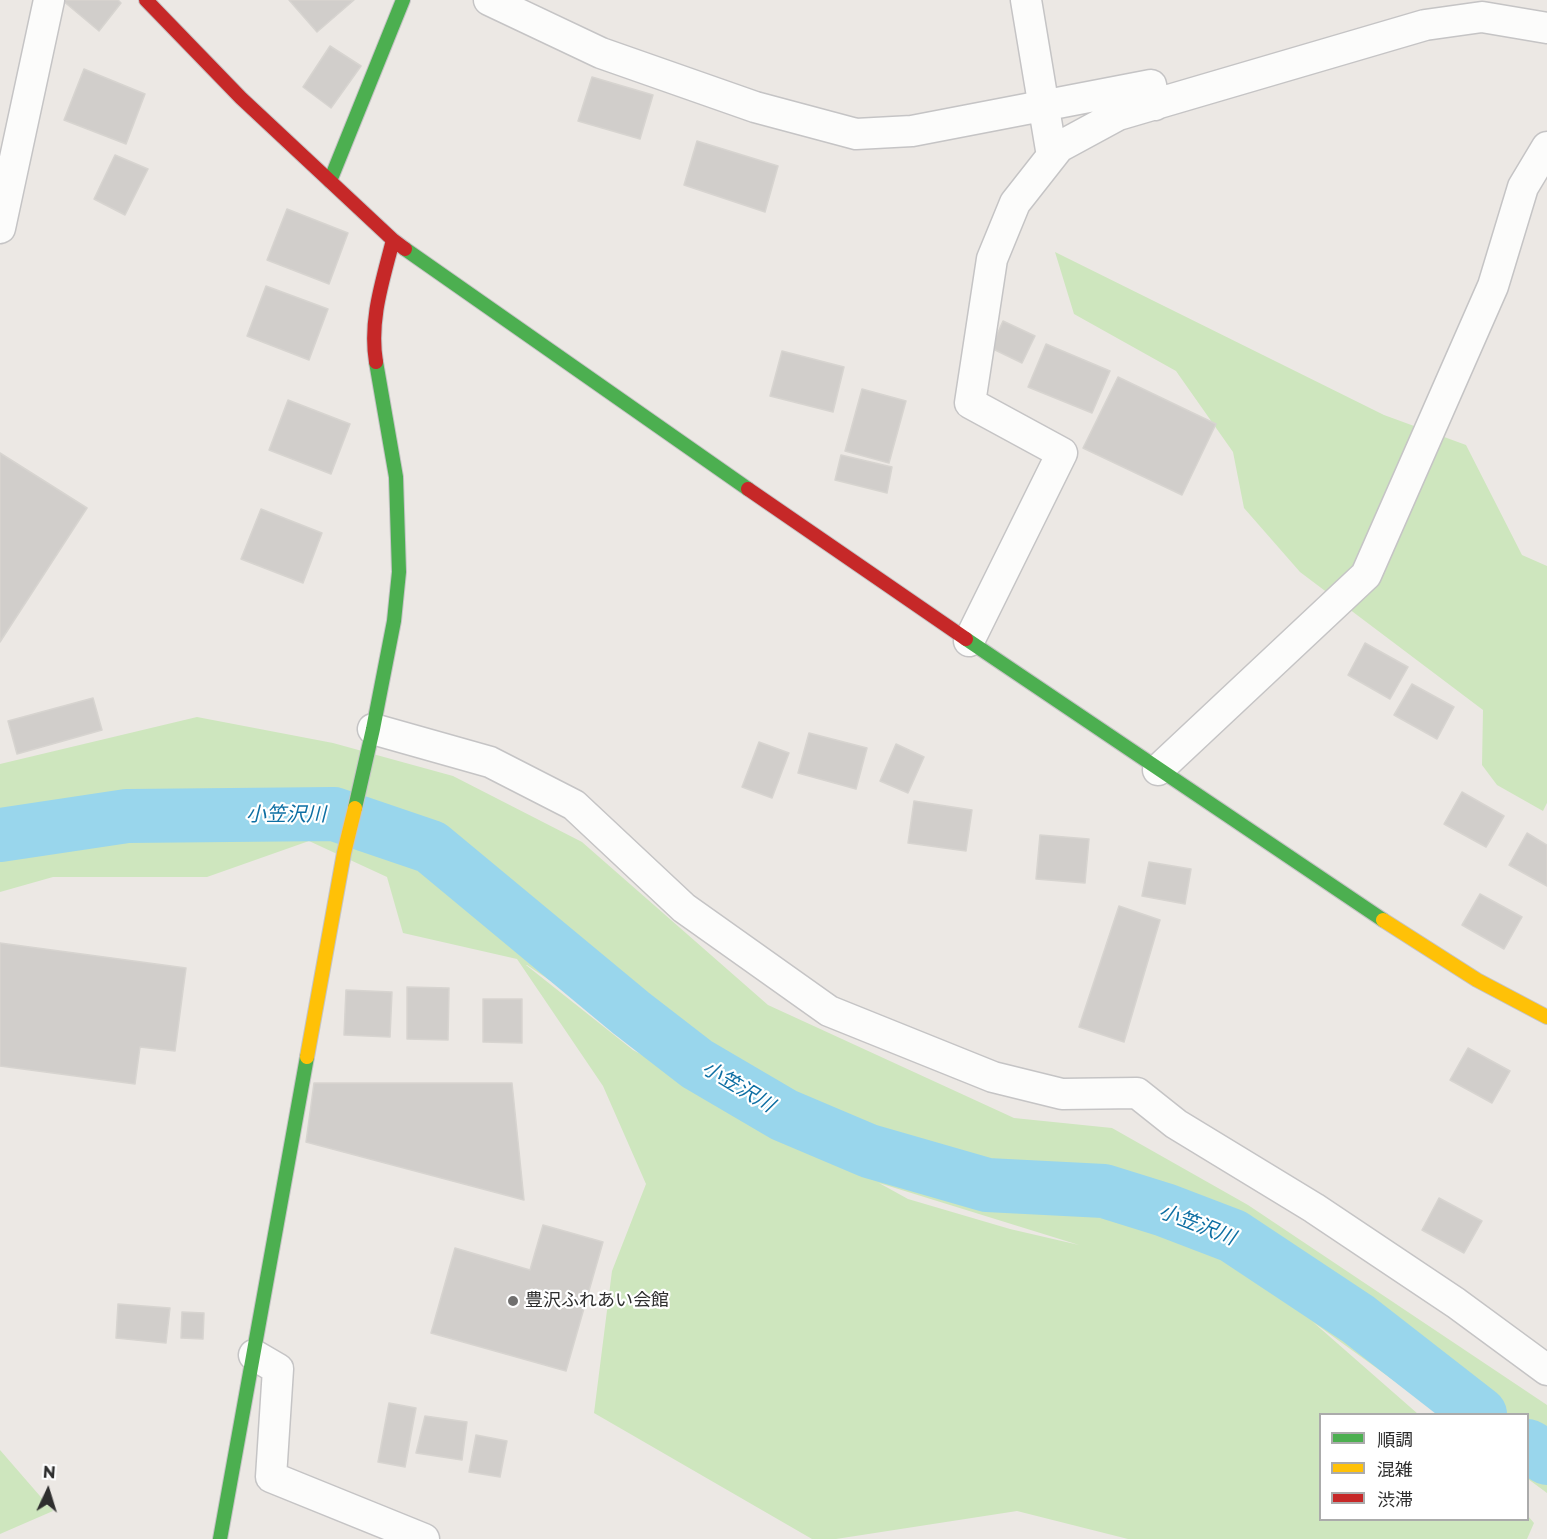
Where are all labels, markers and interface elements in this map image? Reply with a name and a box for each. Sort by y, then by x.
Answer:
water label: 小笠沢川 [246,803,326,827]
water label: 小笠沢川 [698,1056,778,1118]
water label: 小笠沢川 [1155,1199,1239,1251]
place label: 豊沢ふれあい会館 [525,1290,669,1312]
marker: 豊沢ふれあい会館 [506,1294,520,1308]
legend [1319,1413,1529,1521]
text: 順調 [1377,1429,1413,1451]
text: 混雑 [1377,1459,1413,1481]
north arrow [18,1461,78,1521]
text: N [42,1463,56,1482]
text: 渋滞 [1377,1489,1413,1511]

